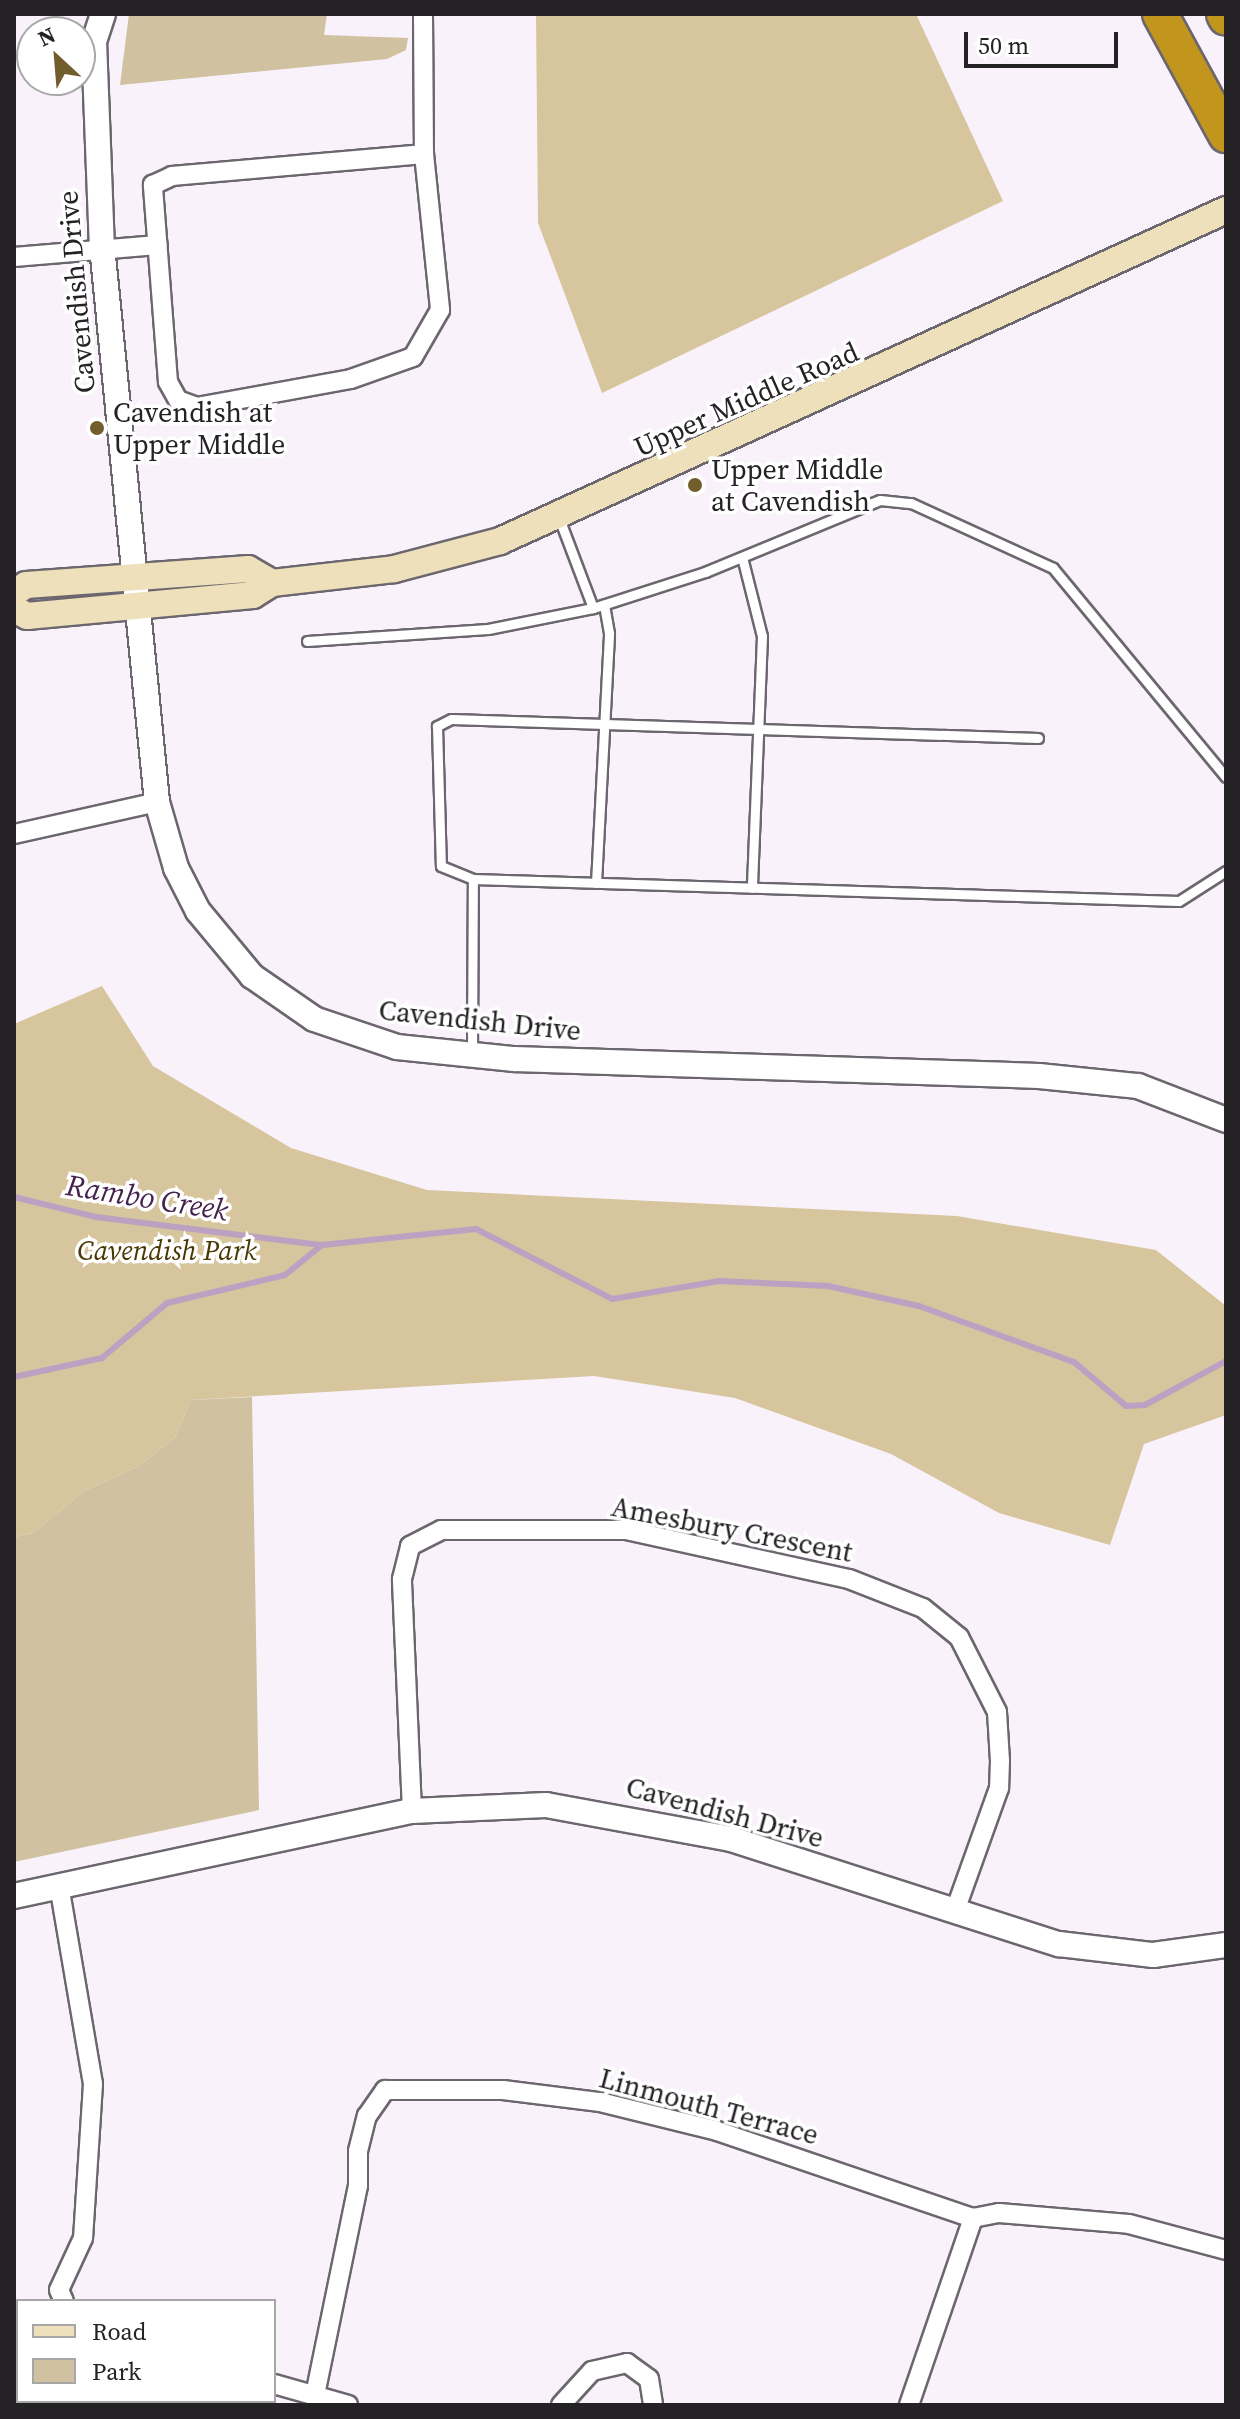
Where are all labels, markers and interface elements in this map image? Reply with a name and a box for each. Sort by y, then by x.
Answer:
north arrow [16,16,96,96]
scale bar [968,16,1122,66]
text: N [33,19,60,53]
text: 50 m [978,29,1029,62]
street label: Cavendish Drive [50,189,102,395]
street label: Upper Middle Road [629,334,863,464]
place label: Cavendish at Upper Middle [113,395,285,461]
marker: Cavendish at Upper Middle [88,419,106,437]
place label: Upper Middle at Cavendish [711,452,883,518]
marker: Upper Middle at Cavendish [686,476,704,494]
street label: Cavendish Drive [377,993,583,1047]
water label: Rambo Creek [63,1167,231,1229]
park label: Cavendish Park [77,1233,257,1267]
street label: Amesbury Crescent [609,1489,855,1569]
street label: Cavendish Drive [623,1769,827,1855]
street label: Linmouth Terrace [596,2061,822,2151]
legend [16,2299,276,2403]
text: Road [92,2315,146,2348]
text: Park [92,2355,141,2388]

